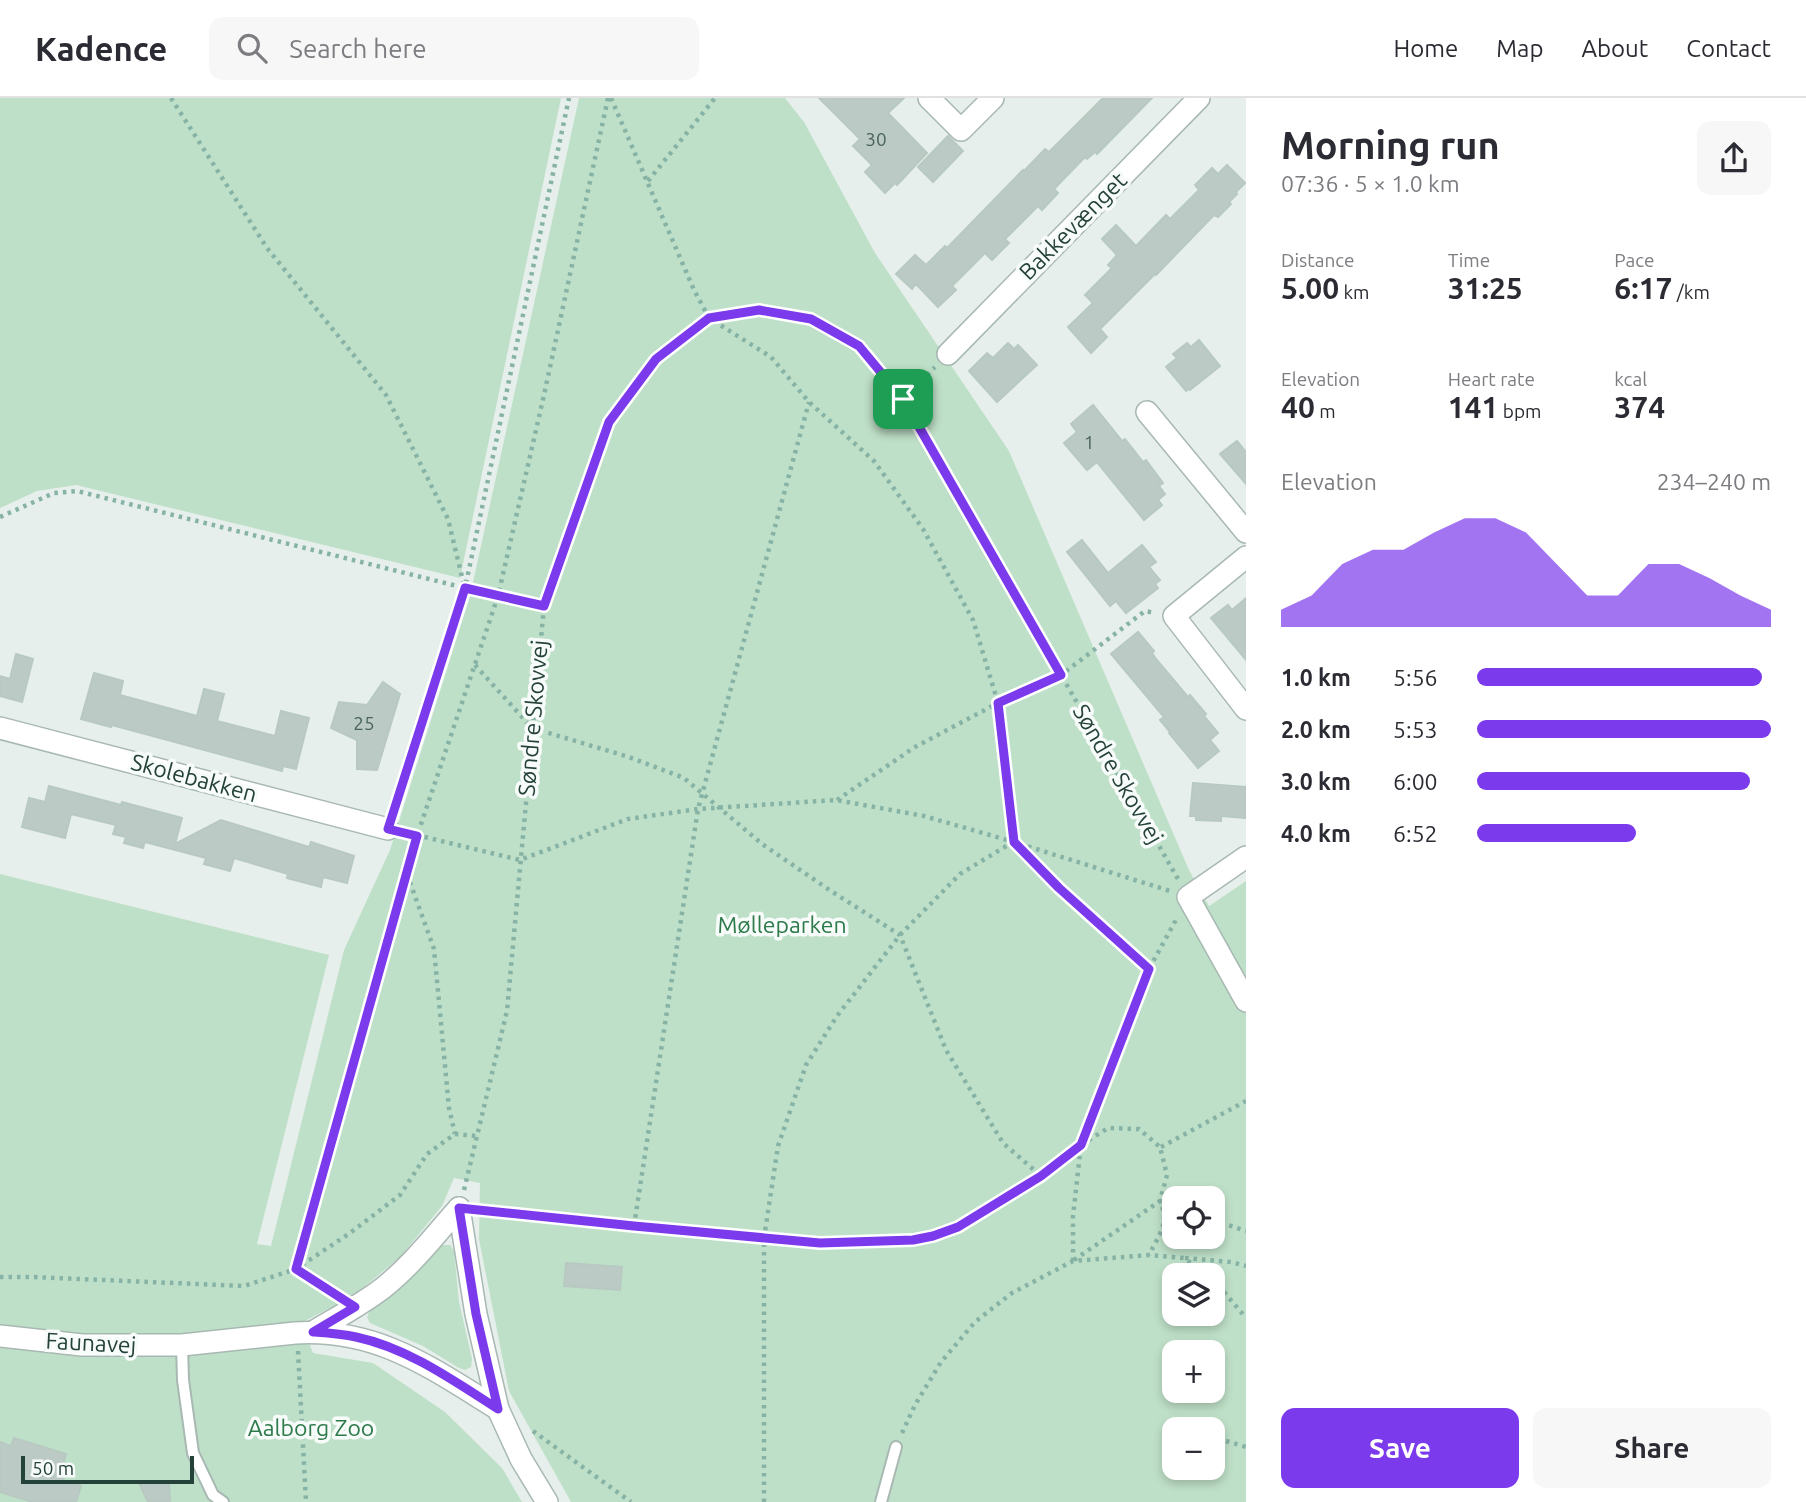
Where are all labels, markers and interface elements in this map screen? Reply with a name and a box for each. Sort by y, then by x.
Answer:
search box [209,17,699,80]
icon: search [233,29,271,67]
text: Kadence [35,30,167,67]
text: Search here [289,34,427,63]
text: Home [1393,35,1458,62]
text: Map [1496,35,1543,62]
text: About [1581,35,1648,62]
text: Contact [1686,35,1771,62]
button: share [1697,121,1771,195]
text: Morning run [1281,124,1500,166]
house number: 30 [865,128,887,150]
street label: Bakkevænget [1014,167,1131,284]
text: 07:36 · 5 × 1.0 km [1281,171,1460,196]
text: Distance [1281,249,1355,271]
text: Time [1448,249,1490,271]
text: Pace [1614,249,1655,271]
text: 5.00 [1281,271,1339,305]
text: 31:25 [1448,271,1523,305]
text: 6:17 [1614,271,1672,305]
text: km [1339,281,1369,303]
text: /km [1672,281,1710,303]
text: Elevation [1281,368,1360,390]
text: Heart rate [1448,368,1535,390]
text: kcal [1614,368,1647,390]
pin [873,369,933,429]
icon: arrive [884,380,922,418]
text: 40 [1281,390,1315,424]
text: 141 [1448,390,1498,424]
text: 374 [1614,390,1665,424]
text: m [1315,400,1336,422]
text: bpm [1498,400,1541,422]
house number: 1 [1084,431,1094,453]
text: Elevation [1281,469,1377,494]
text: 234–240 m [1657,469,1771,494]
street label: Søndre Skovvej [513,639,552,797]
text: 1.0 km [1281,665,1351,690]
text: 5:56 [1393,665,1438,690]
street label: Søndre Skovvej [1068,700,1168,848]
house number: 25 [353,712,375,734]
text: 2.0 km [1281,717,1351,742]
text: 5:53 [1393,717,1438,742]
street label: Skolebakken [128,749,260,806]
text: 3.0 km [1281,769,1351,794]
text: 6:00 [1393,769,1438,794]
text: 4.0 km [1281,821,1351,846]
text: 6:52 [1393,821,1438,846]
park label: Mølleparken [717,912,847,937]
map controls [1162,1186,1225,1480]
button: locate [1162,1186,1225,1249]
button: layers [1162,1263,1225,1326]
street label: Faunavej [45,1328,137,1357]
button: + [1162,1340,1225,1403]
button: Save [1281,1408,1519,1488]
button: Share [1533,1408,1771,1488]
park label: Aalborg Zoo [248,1415,374,1440]
button: − [1162,1417,1225,1480]
scale bar [21,1453,194,1485]
text: 50 m [32,1457,74,1479]

